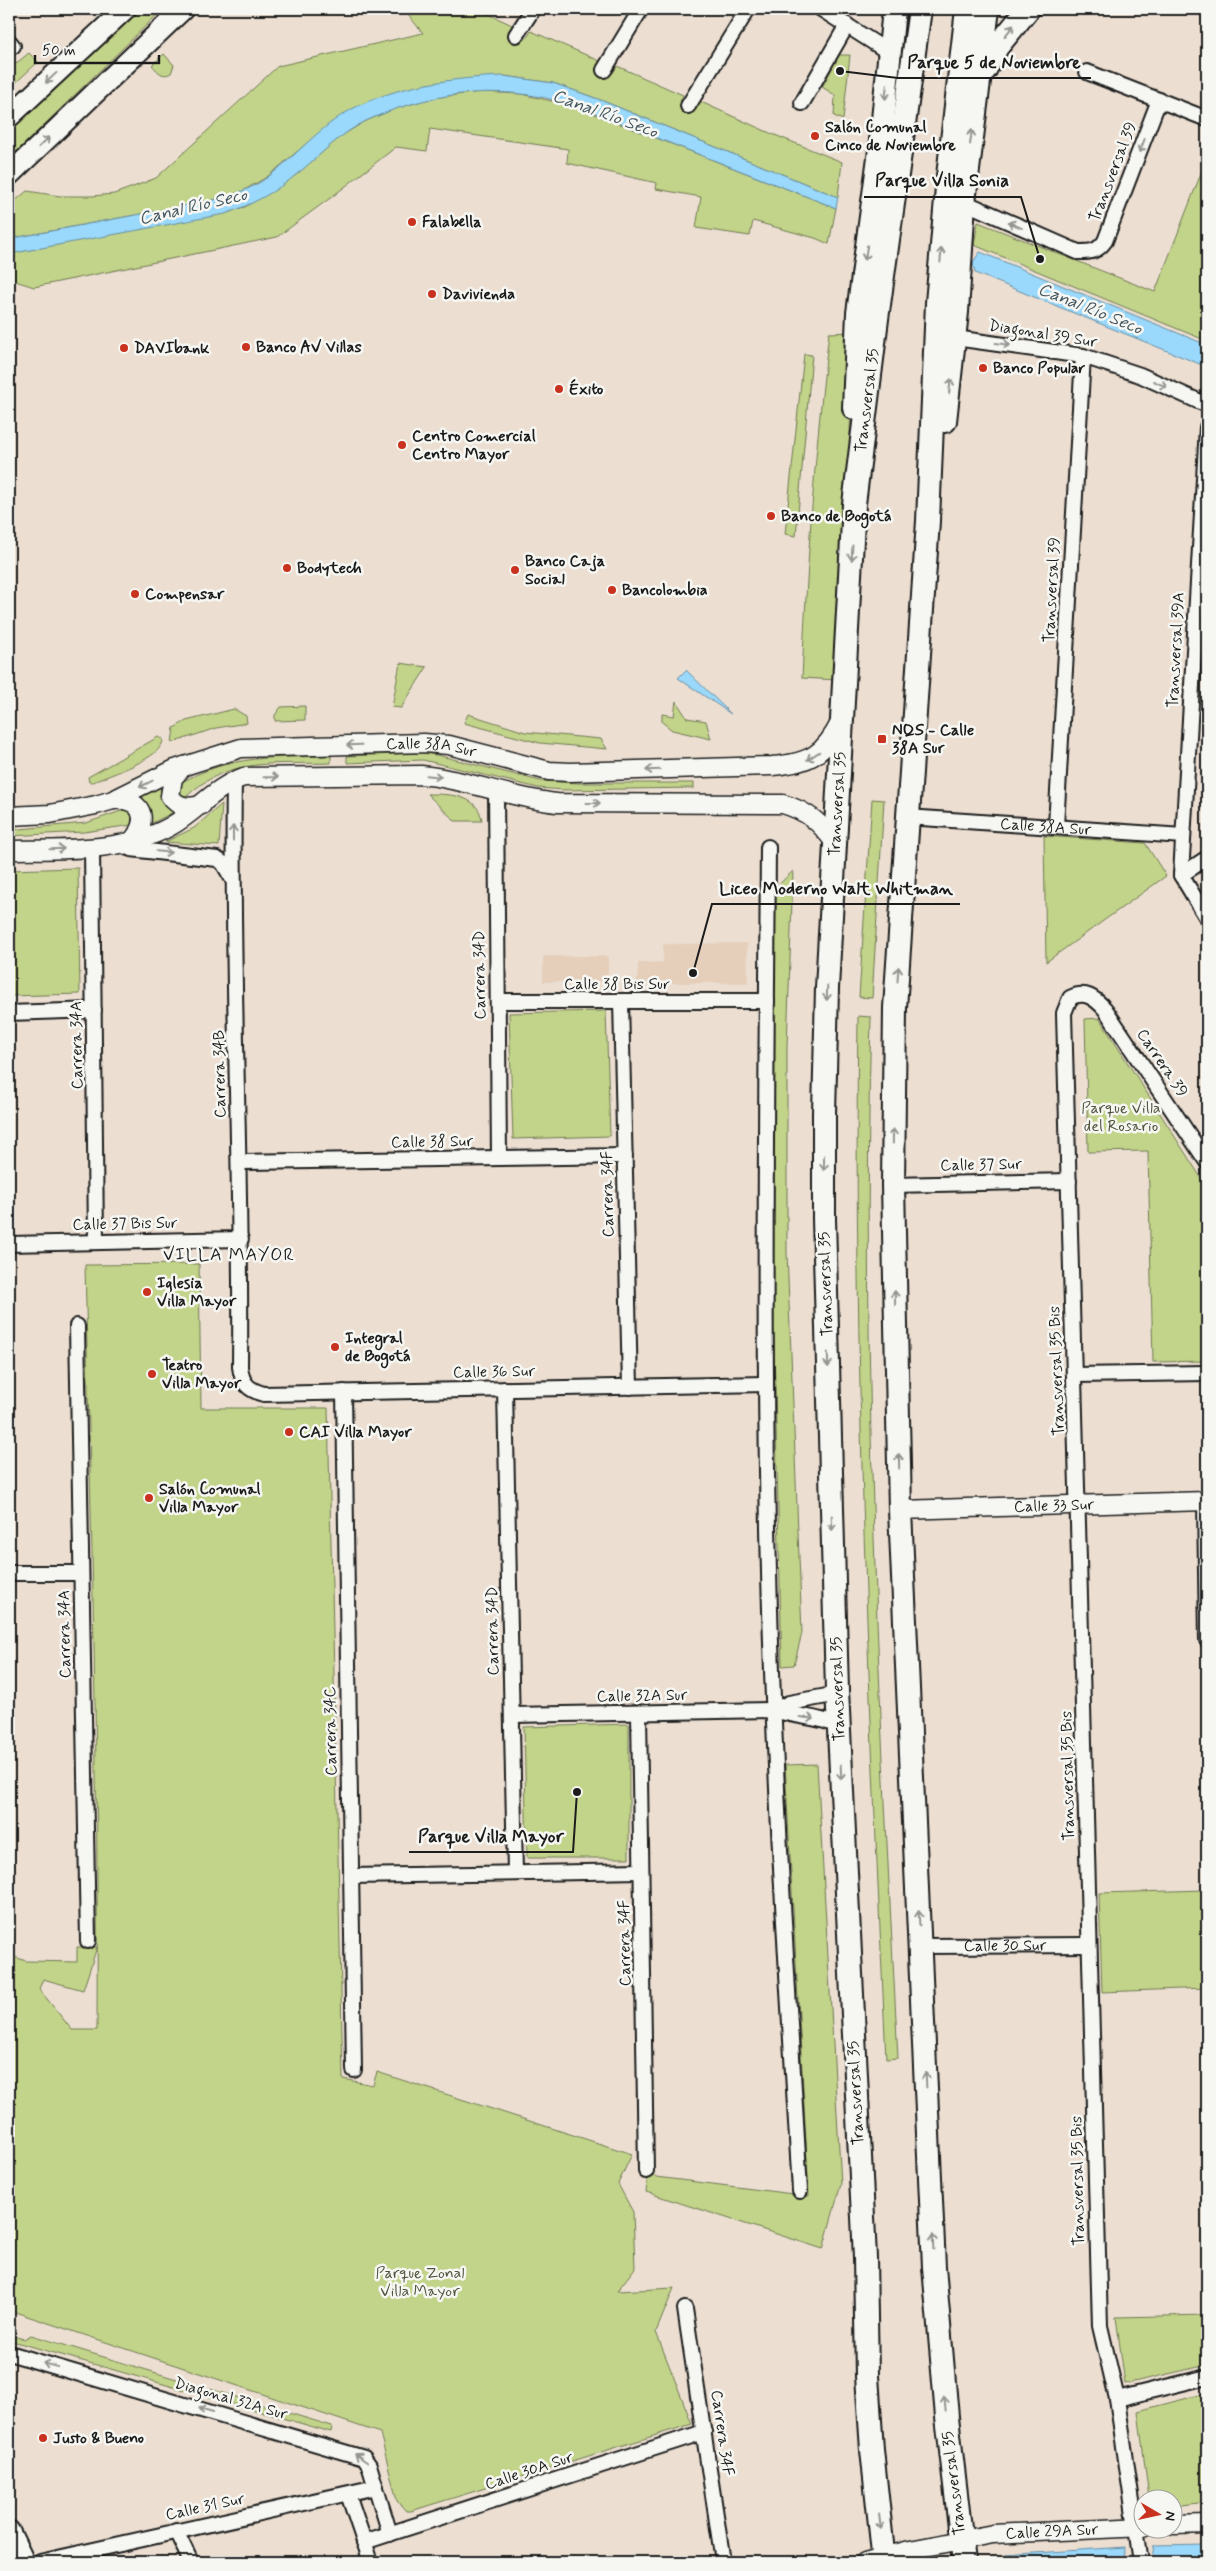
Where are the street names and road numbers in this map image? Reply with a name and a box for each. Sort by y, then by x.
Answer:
street label: Transversal 39 [1084,119,1142,225]
street label: Diagonal 39 Sur [987,315,1099,354]
street label: Transversal 35 [850,347,884,454]
street label: Transversal 39 [1039,537,1065,643]
street label: Transversal 39A [1162,591,1190,709]
street label: Calle 38A Sur [386,732,479,762]
street label: Transversal 35 [824,751,851,857]
street label: Calle 38A Sur [999,813,1092,840]
street label: Carrera 34D [469,930,491,1020]
street label: Calle 38 Bis Sur [564,974,670,995]
street label: Carrera 34A [66,1001,88,1089]
street label: Carrera 39 [1132,1025,1192,1101]
street label: Carrera 34B [209,1030,231,1118]
street label: Calle 38 Sur [391,1131,474,1153]
street label: Carrera 34F [597,1151,619,1237]
street label: Calle 37 Sur [940,1154,1022,1176]
street label: Calle 37 Bis Sur [72,1213,178,1235]
street label: Transversal 35 [814,1231,838,1337]
street label: Transversal 35 Bis [1044,1306,1070,1436]
street label: Calle 36 Sur [453,1361,536,1383]
street label: Calle 33 Sur [1013,1494,1095,1517]
street label: Carrera 34D [482,1586,504,1676]
street label: Carrera 34A [54,1590,76,1678]
street label: Transversal 35 [826,1636,850,1742]
street label: Calle 32A Sur [596,1685,688,1707]
street label: Carrera 34C [320,1686,342,1776]
street label: Transversal 35 Bis [1056,1711,1080,1841]
street label: Carrera 34F [614,1900,636,1986]
street label: Calle 30 Sur [964,1935,1047,1956]
street label: Transversal 35 [843,2040,869,2146]
street label: Transversal 35 Bis [1066,2116,1090,2246]
street label: Diagonal 32A Sur [172,2373,290,2426]
street label: Carrera 34F [706,2389,738,2477]
street label: Transversal 35 [937,2430,971,2536]
street label: Calle 30A Sur [482,2447,576,2495]
street label: Calle 31 Sur [164,2488,247,2526]
street label: Calle 29A Sur [1005,2519,1099,2544]

